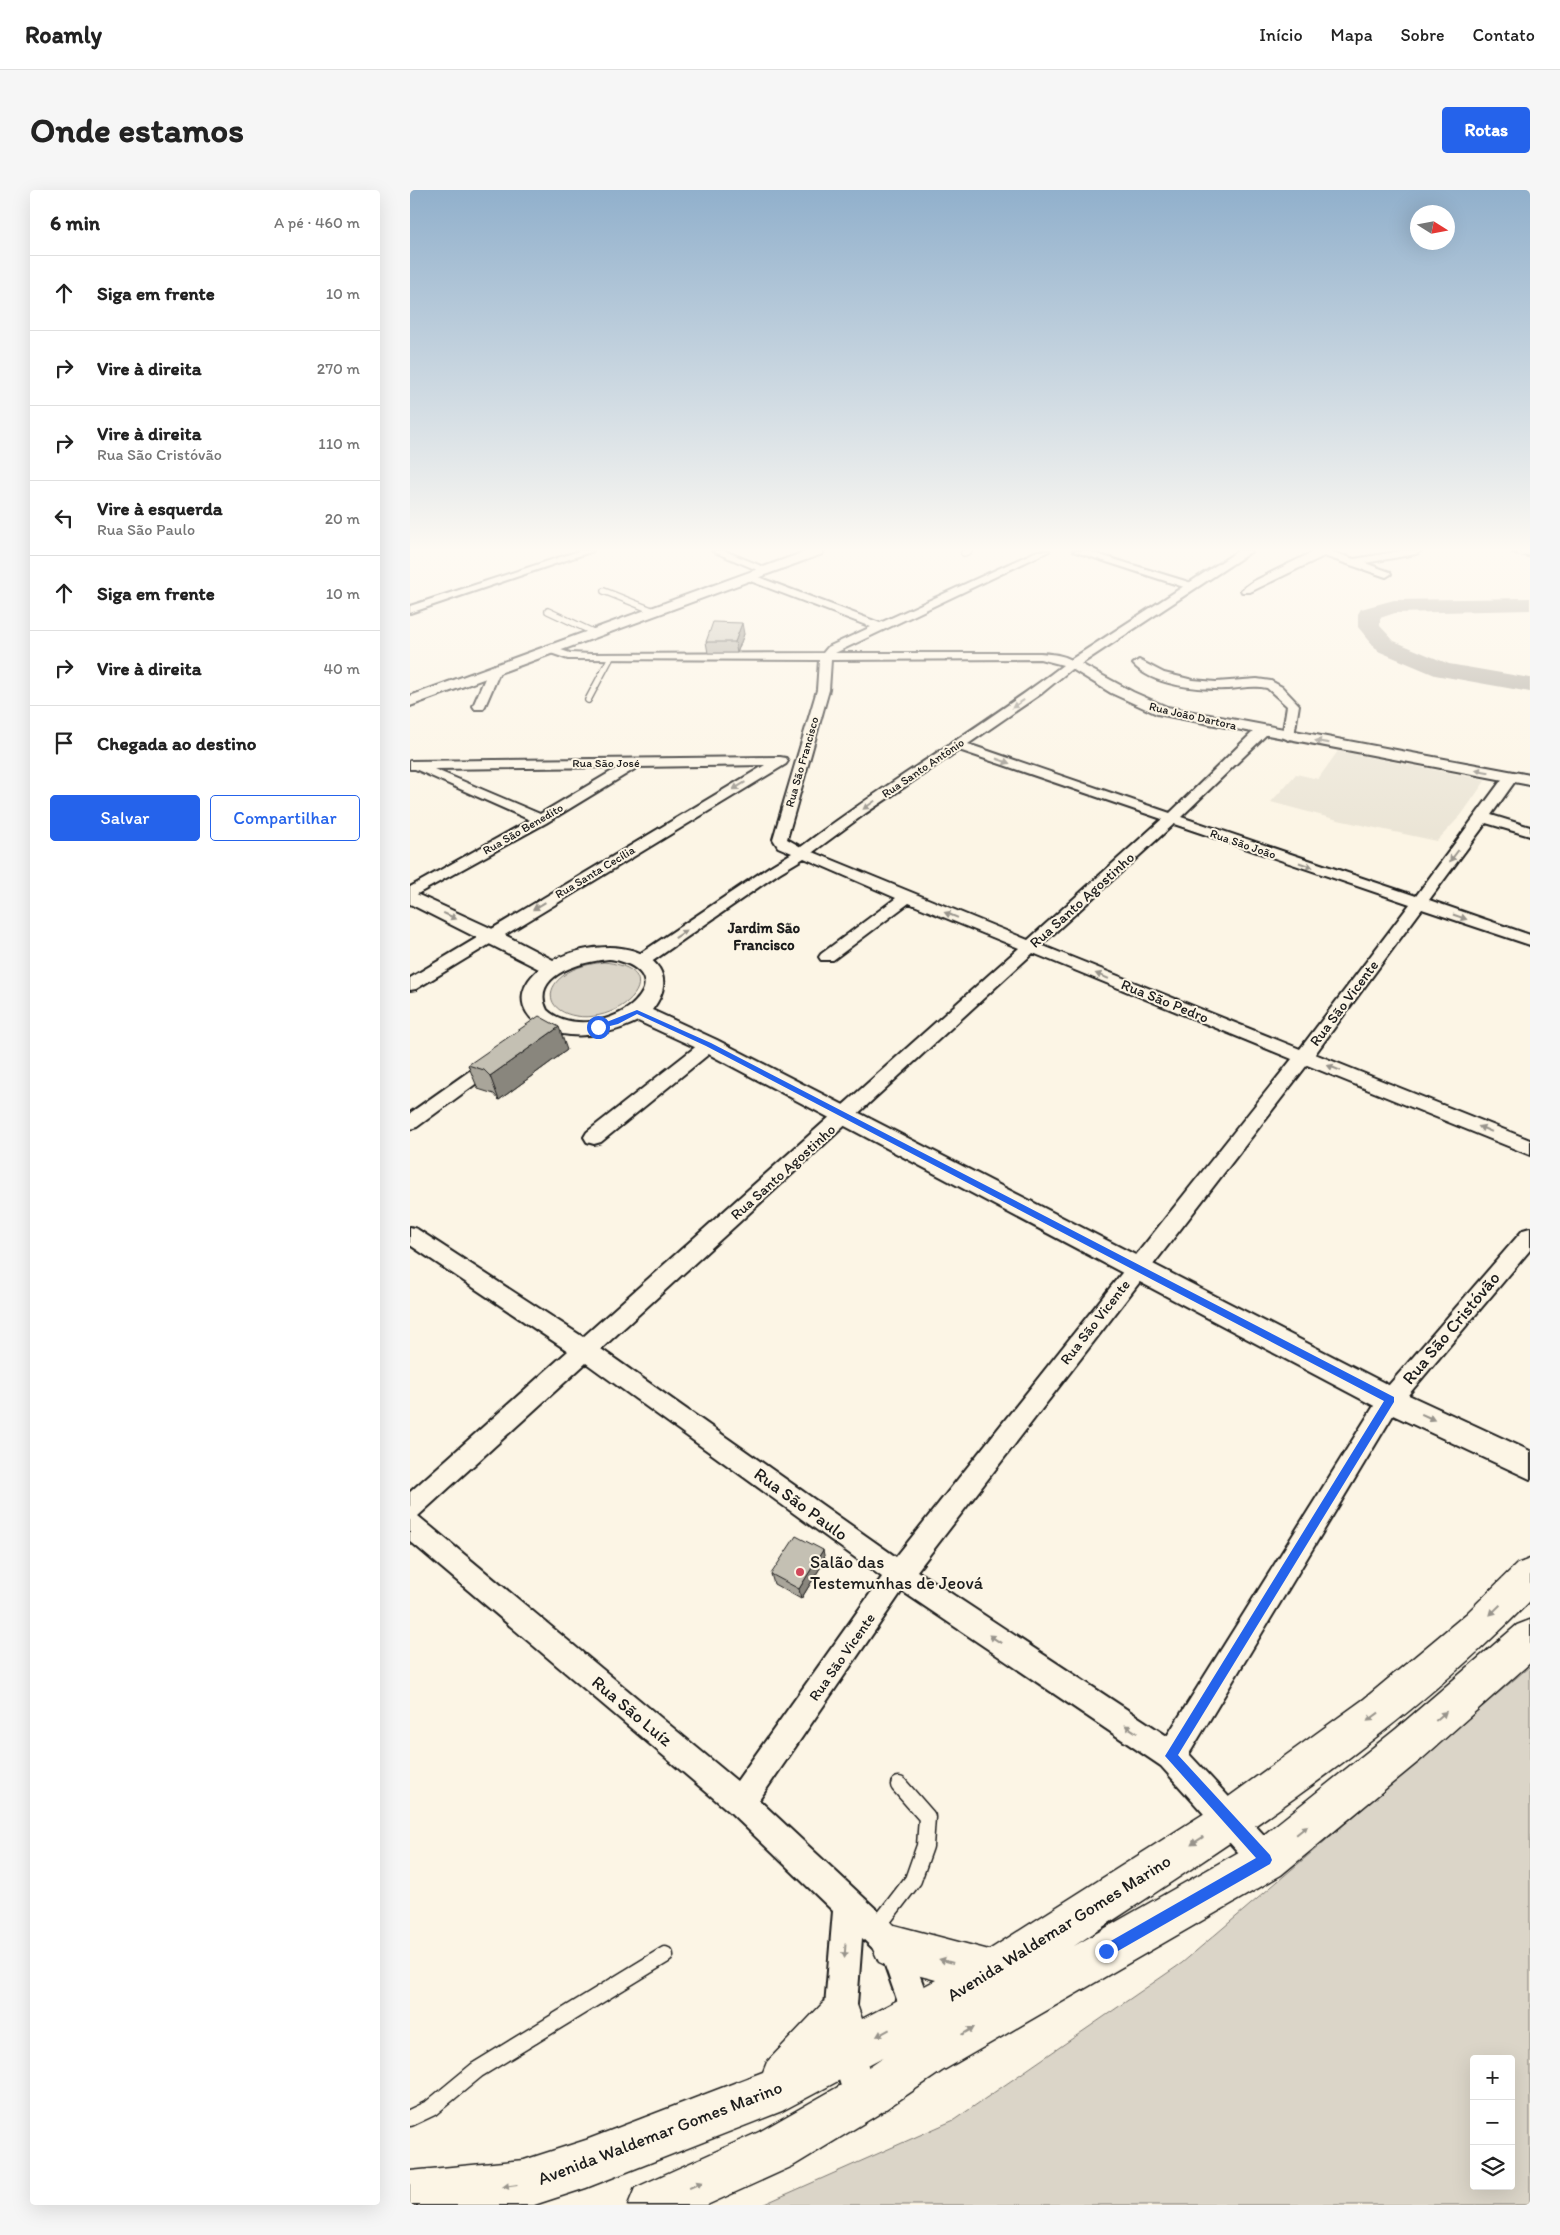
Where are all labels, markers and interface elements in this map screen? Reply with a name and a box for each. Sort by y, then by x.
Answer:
text: Roamly [25,20,102,49]
text: Início [1259,24,1303,46]
text: Mapa [1331,24,1373,46]
text: Sobre [1401,24,1445,46]
text: Contato [1473,24,1535,46]
button: Rotas [1442,107,1530,153]
text: Onde estamos [30,109,244,151]
north arrow [1410,205,1455,250]
text: 6 min [50,210,100,235]
text: A pé · 460 m [274,213,360,232]
icon: ahead [50,279,78,307]
text: Siga em frente [97,282,215,305]
text: 10 m [326,284,360,303]
icon: right [50,354,78,382]
text: Vire à direita [97,357,202,380]
text: 270 m [317,359,360,378]
text: Vire à direita [97,422,202,445]
icon: right [50,429,78,457]
text: 110 m [318,434,360,453]
text: Rua São Cristóvão [97,445,222,464]
text: Vire à esquerda [97,497,223,520]
icon: left [50,504,78,532]
text: 20 m [325,509,360,528]
text: Rua São Paulo [97,520,195,539]
icon: ahead [50,579,78,607]
text: Siga em frente [97,582,215,605]
text: 10 m [326,584,360,603]
icon: right [50,654,78,682]
text: Vire à direita [97,657,202,680]
text: 40 m [323,659,360,678]
one-way arrow [1011,699,1024,709]
street label: Rua João Dartora [1148,699,1239,733]
street label: Rua São Francisco [782,715,822,809]
icon: arrive [50,729,78,757]
text: Chegada ao destino [97,732,256,755]
street label: Rua Santo Antônio [879,735,967,801]
one-way arrow [1314,738,1330,746]
street label: Rua São José [572,756,640,770]
one-way arrow [996,757,1011,765]
one-way arrow [1474,767,1490,775]
one-way arrow [732,782,745,791]
button: Salvar [50,795,200,841]
button: Compartilhar [210,795,360,841]
street label: Rua São Benedito [480,800,566,858]
one-way arrow [862,800,876,810]
street label: Rua São João [1208,826,1278,862]
street label: Rua Santa Cecília [553,842,638,901]
street label: Rua Santo Agostinho [1026,848,1138,952]
one-way arrow [1449,850,1459,863]
one-way arrow [1299,861,1314,869]
one-way arrow [533,901,546,910]
one-way arrow [943,911,958,919]
one-way arrow [443,912,457,920]
one-way arrow [1453,913,1468,921]
district label: Jardim São Francisco [727,919,801,954]
one-way arrow [675,929,688,938]
street label: Rua São Vicente [1306,956,1382,1050]
one-way arrow [1095,971,1109,979]
street label: Rua São Pedro [1119,975,1211,1027]
route start [587,1016,610,1039]
one-way arrow [1327,1064,1341,1072]
street label: Rua Santo Agostinho [727,1120,839,1224]
one-way arrow [1478,1125,1492,1133]
street label: Rua São Cristóvão [1397,1267,1505,1389]
street label: Rua São Vicente [1056,1276,1134,1368]
one-way arrow [1421,1413,1435,1421]
street label: Rua São Paulo [750,1463,852,1545]
place label: Salão das Testemunhas de Jeová [810,1551,984,1594]
marker: Salão das Testemunhas de Jeová [794,1566,806,1578]
one-way arrow [1489,1604,1501,1616]
street label: Rua São Vicente [805,1610,879,1704]
one-way arrow [989,1634,1002,1643]
street label: Rua São Luíz [587,1671,677,1751]
one-way arrow [1434,1710,1446,1722]
one-way arrow [1366,1712,1380,1722]
one-way arrow [1124,1724,1137,1734]
one-way arrow [1295,1825,1308,1836]
one-way arrow [1191,1837,1204,1846]
street label: Avenida Waldemar Gomes Marino [943,1850,1175,2006]
route end [1095,1940,1118,1963]
one-way arrow [841,1944,849,1960]
one-way arrow [939,1957,954,1965]
one-way arrow [960,2027,975,2035]
one-way arrow [877,2028,890,2037]
map controls [1470,2055,1515,2190]
button: + [1470,2055,1515,2100]
street label: Avenida Waldemar Gomes Marino [535,2076,785,2190]
button: − [1470,2100,1515,2145]
button: layers [1470,2145,1515,2190]
one-way arrow [689,2181,703,2189]
one-way arrow [502,2182,518,2190]

